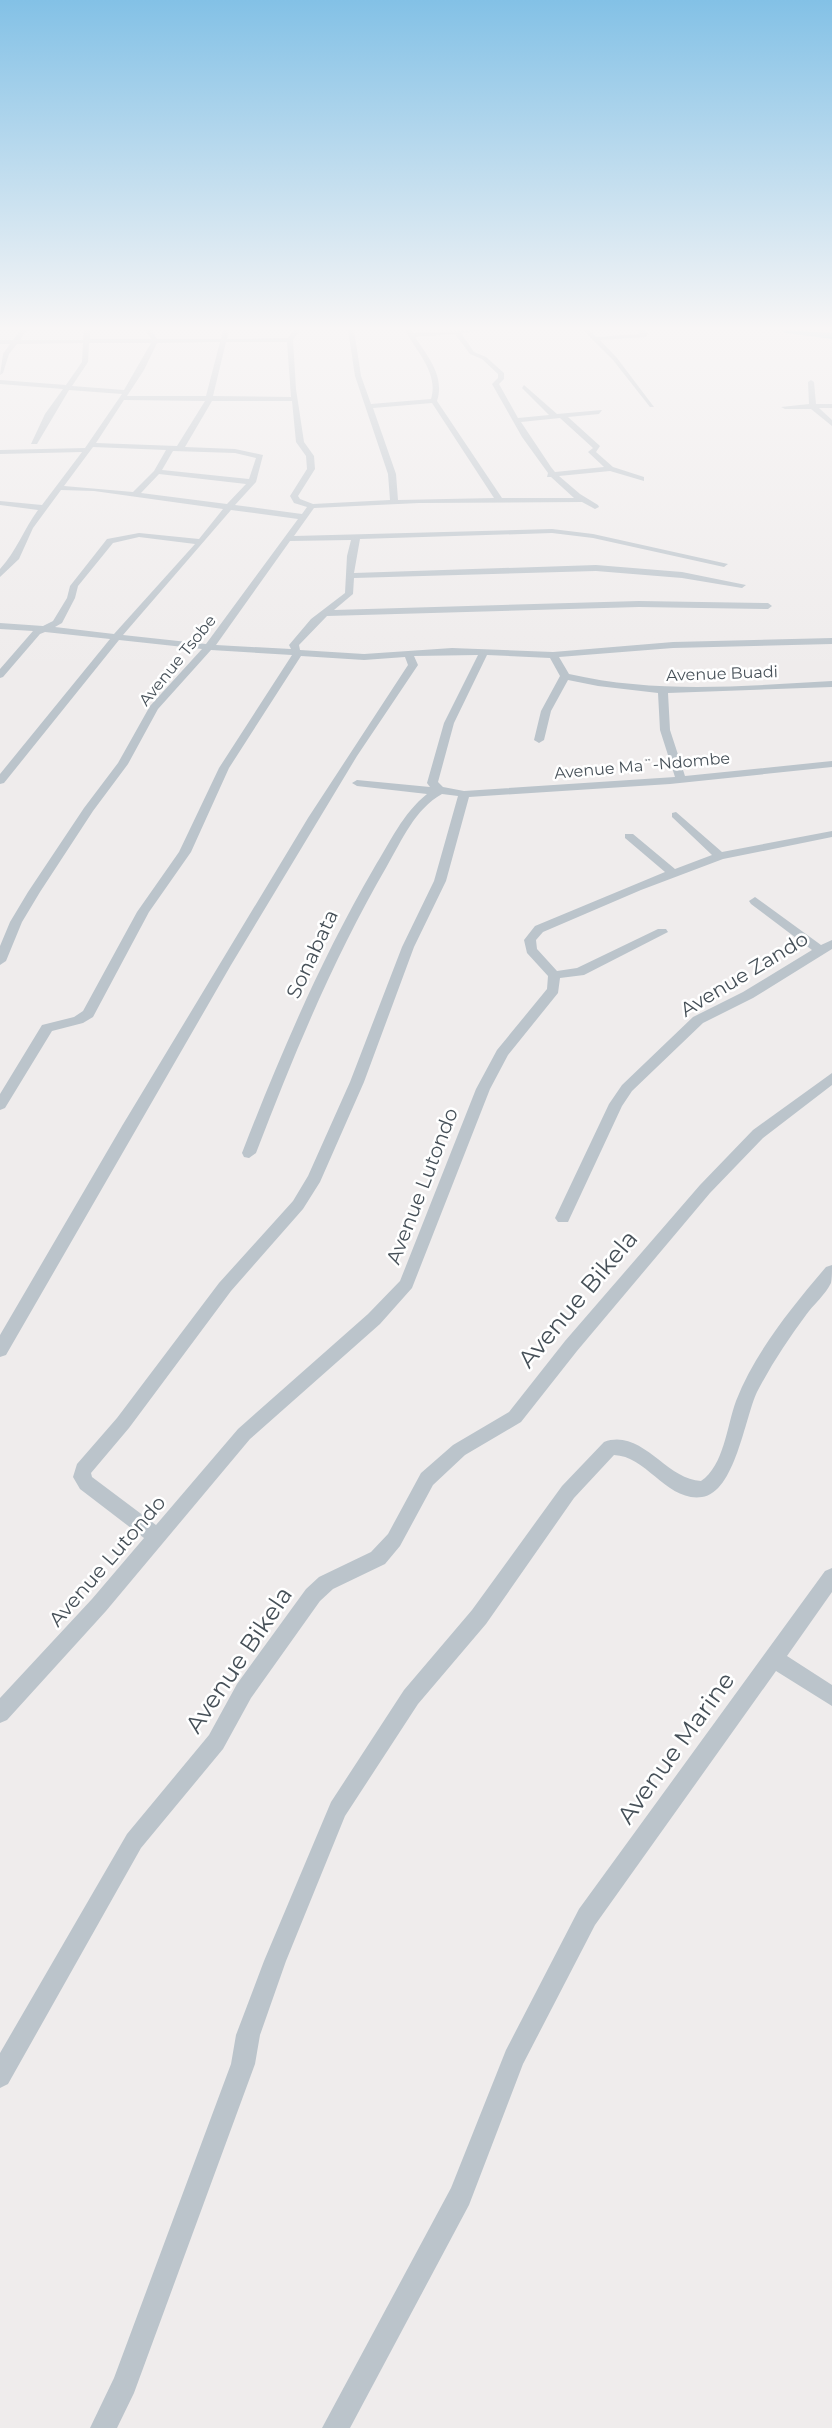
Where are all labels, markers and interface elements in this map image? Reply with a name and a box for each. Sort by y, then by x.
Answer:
street label: Avenue Tsobe [135,611,220,710]
street label: Avenue Buadi [666,662,778,685]
street label: Avenue Ma¨-Ndombe [553,748,731,783]
street label: Sonabata [281,906,343,1002]
street label: Avenue Zando [676,926,812,1022]
street label: Avenue Lutondo [381,1104,463,1268]
street label: Avenue Bikela [512,1224,643,1373]
street label: Avenue Lutondo [44,1491,170,1631]
street label: Avenue Bikela [179,1581,298,1738]
street label: Avenue Marine [611,1666,740,1829]

